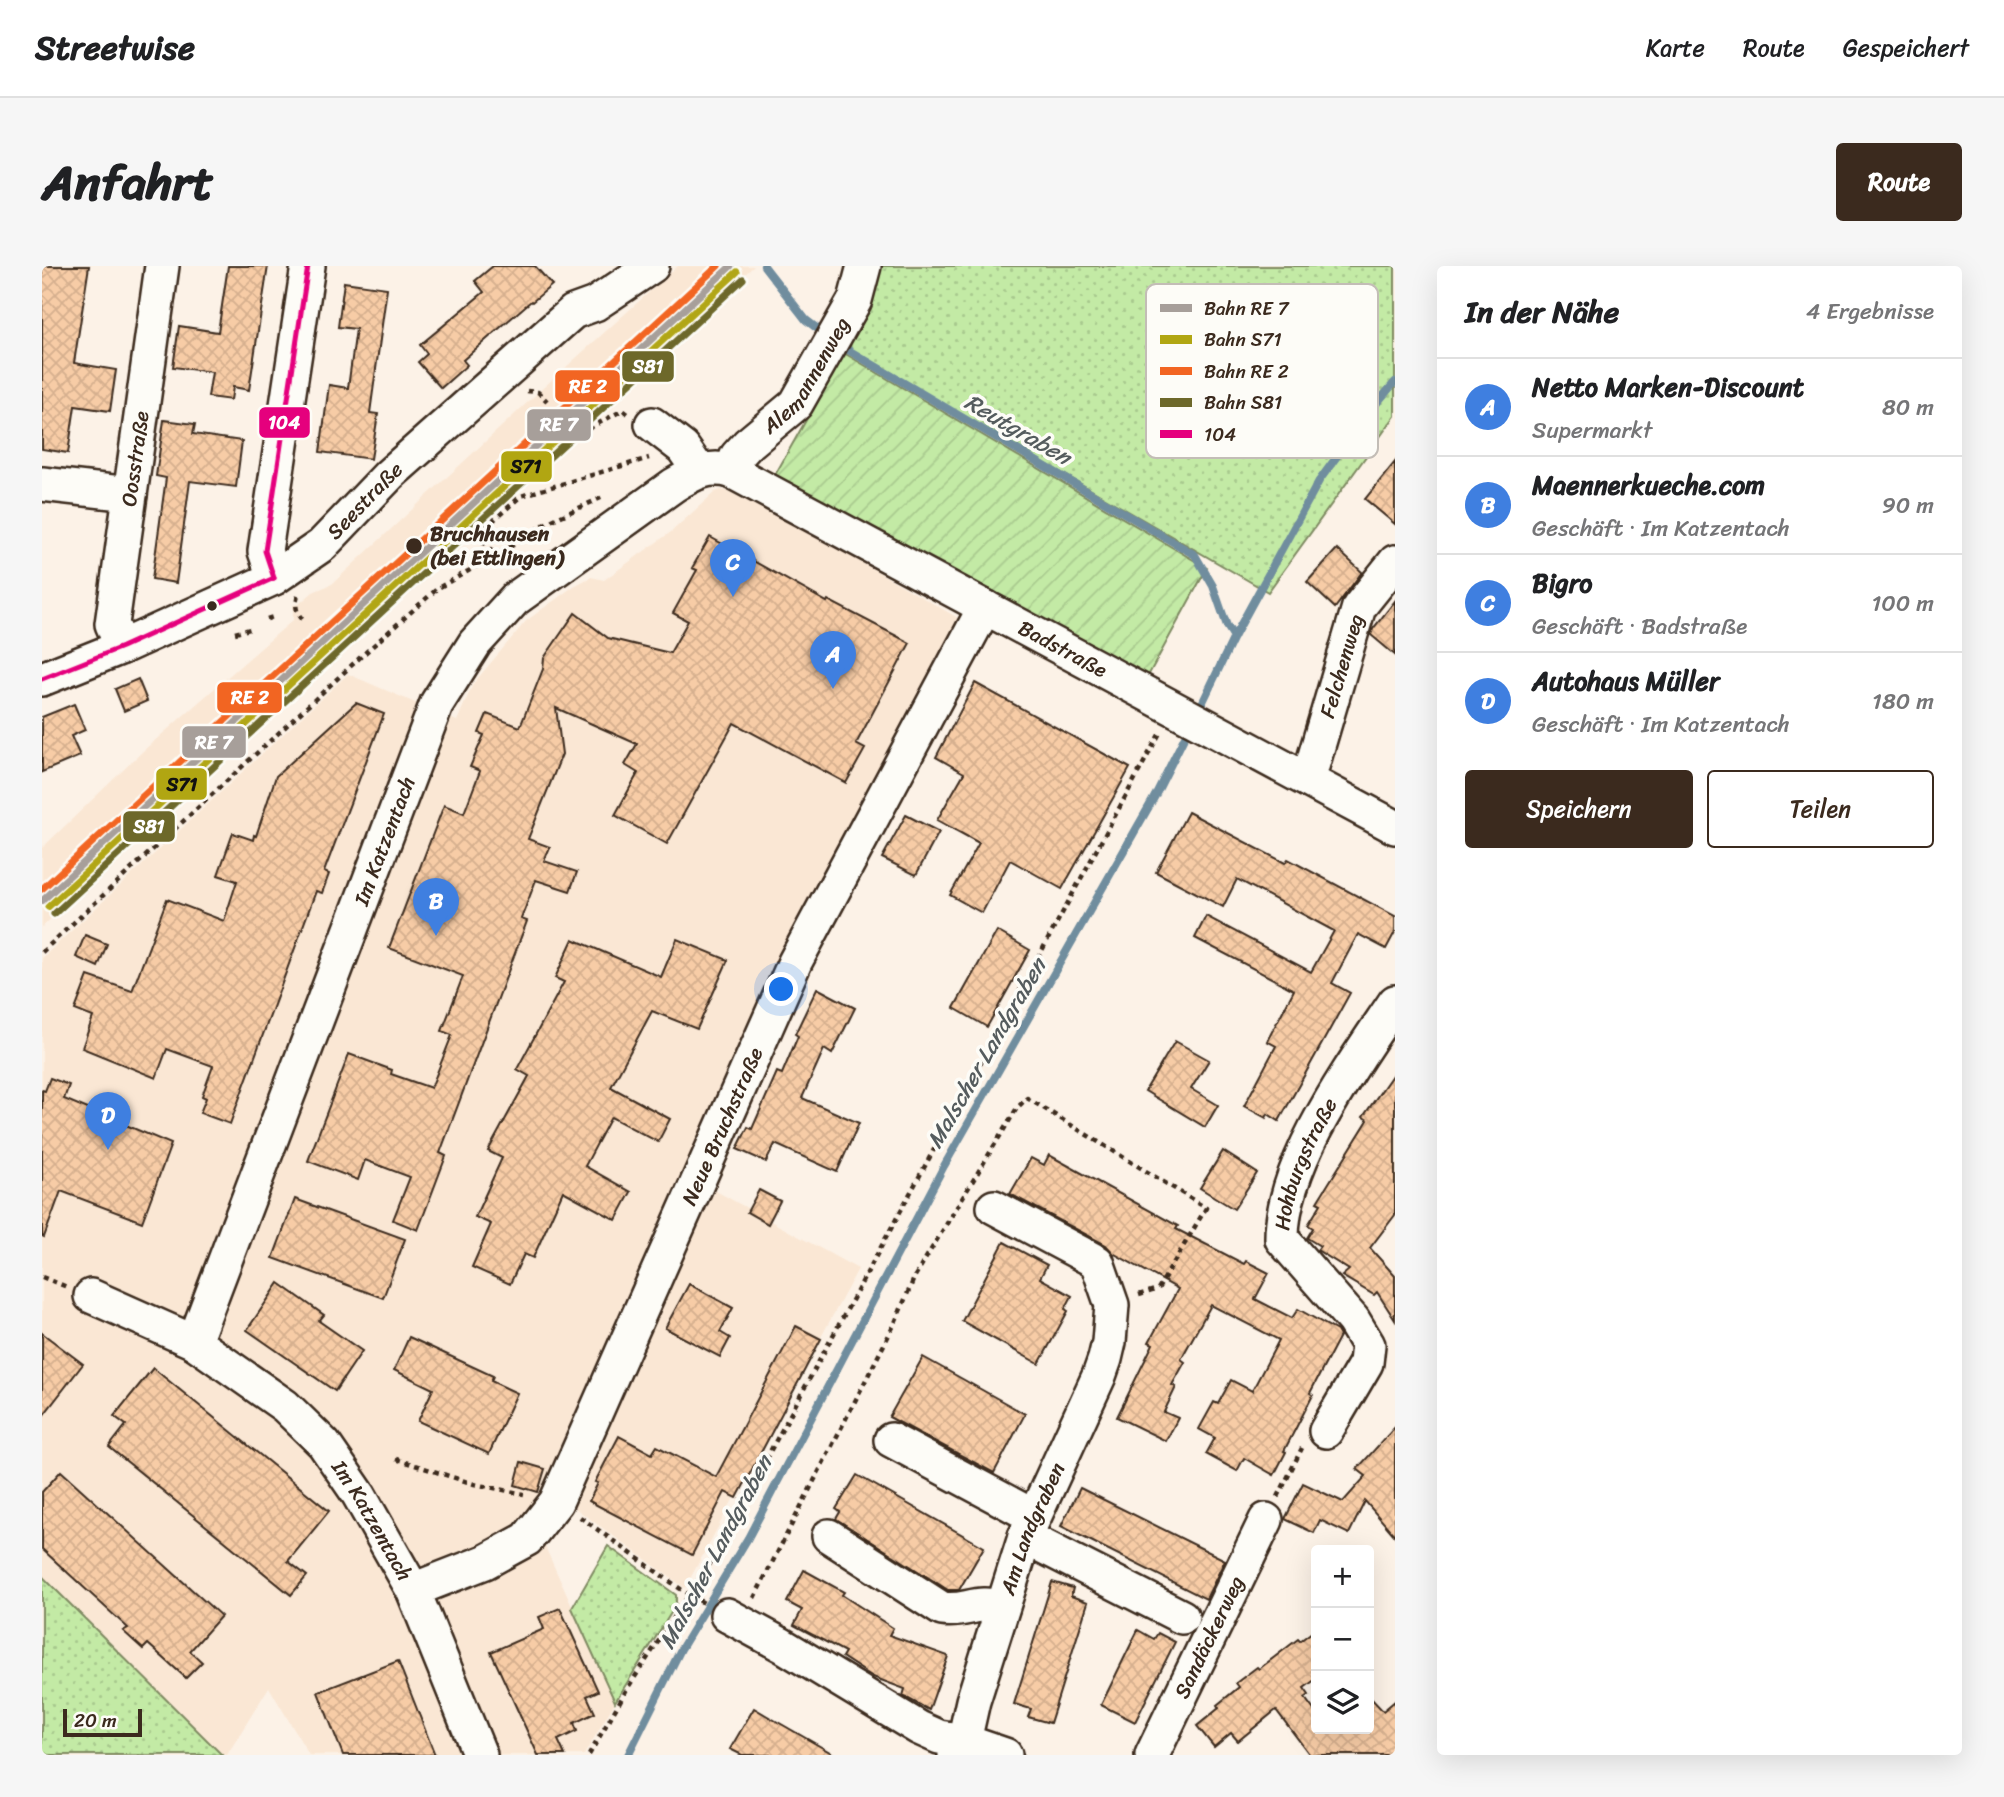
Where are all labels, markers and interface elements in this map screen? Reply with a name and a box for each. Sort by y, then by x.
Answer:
text: Streetwise [35,19,195,77]
text: Karte [1646,27,1705,69]
text: Route [1743,27,1805,69]
text: Gespeichert [1843,27,1969,69]
text: Anfahrt [42,139,214,226]
button: Route [1836,143,1962,221]
legend [1146,284,1378,458]
text: In der Nähe [1465,285,1619,339]
text: 4 Ergebnisse [1806,291,1934,332]
text: Bahn RE 7 [1204,292,1290,325]
street label: Alemannenweg [753,309,861,445]
text: Bahn S71 [1204,323,1282,356]
line badge: S81 [621,350,675,383]
text: S81 [631,350,664,383]
text: Bahn RE 2 [1204,355,1289,388]
text: Netto Marken-Discount [1532,364,1804,410]
line badge: RE 2 [554,369,621,403]
text: RE 2 [568,370,607,403]
water label: Reutgraben [957,382,1081,478]
text: Bahn S81 [1204,386,1282,419]
text: A [1480,387,1496,428]
text: 80 m [1882,387,1934,428]
line badge: 104 [258,406,311,439]
text: 104 [268,406,300,439]
line badge: RE 7 [526,408,592,442]
text: RE 7 [539,408,580,441]
street label: Oosstraße [110,409,161,509]
text: Supermarkt [1532,410,1652,451]
text: 104 [1204,418,1236,451]
line badge: S71 [500,450,553,483]
text: S71 [510,450,541,483]
street label: Seestraße [317,451,412,549]
text: Maennerkueche.com [1532,462,1765,508]
text: B [1481,485,1495,526]
text: 90 m [1882,485,1934,526]
text: Geschäft · Im Katzentach [1532,508,1790,549]
place label: Bruchhausen (bei Ettlingen) [430,515,565,577]
marker: Bruchhausen (bei Ettlingen) [404,536,424,556]
pin: C [710,539,756,597]
text: Bigro [1532,560,1593,606]
text: C [1481,583,1495,624]
text: 100 m [1871,583,1934,624]
unlabelled marker [205,599,219,613]
text: Geschäft · Badstraße [1532,606,1747,647]
street label: Badstraße [1011,609,1114,689]
street label: Felchenweg [1308,609,1375,723]
pin: A [810,631,856,689]
text: Autohaus Müller [1532,658,1720,704]
line badge: RE 2 [216,681,283,714]
text: RE 2 [230,681,269,714]
text: D [1481,681,1495,722]
text: 180 m [1872,681,1934,722]
text: Geschäft · Im Katzentach [1532,704,1790,745]
line badge: RE 7 [181,725,247,759]
text: RE 7 [194,726,235,759]
line badge: S71 [155,767,208,801]
text: S71 [166,768,197,801]
button: Speichern [1465,770,1693,848]
button: Teilen [1707,770,1934,848]
street label: Im Katzentach [342,771,426,912]
line badge: S81 [122,810,176,843]
text: S81 [132,810,165,843]
pin: B [413,878,459,936]
water label: Malscher Landgraben [915,948,1059,1156]
your location [764,972,798,1006]
street label: Neue Bruchstraße [671,1041,774,1212]
street label: Hohburgstraße [1263,1090,1348,1232]
pin: D [85,1092,131,1150]
water label: Malscher Landgraben [647,1446,785,1657]
street label: Im Katzentach [321,1451,423,1588]
street label: Am Landgraben [988,1456,1076,1601]
map controls [1311,1545,1374,1734]
button: + [1311,1545,1374,1608]
street label: Sandäckerweg [1163,1569,1255,1705]
button: − [1311,1608,1374,1671]
button: layers [1311,1671,1374,1734]
text: 20 m [74,1704,117,1737]
scale bar [63,1706,142,1738]

